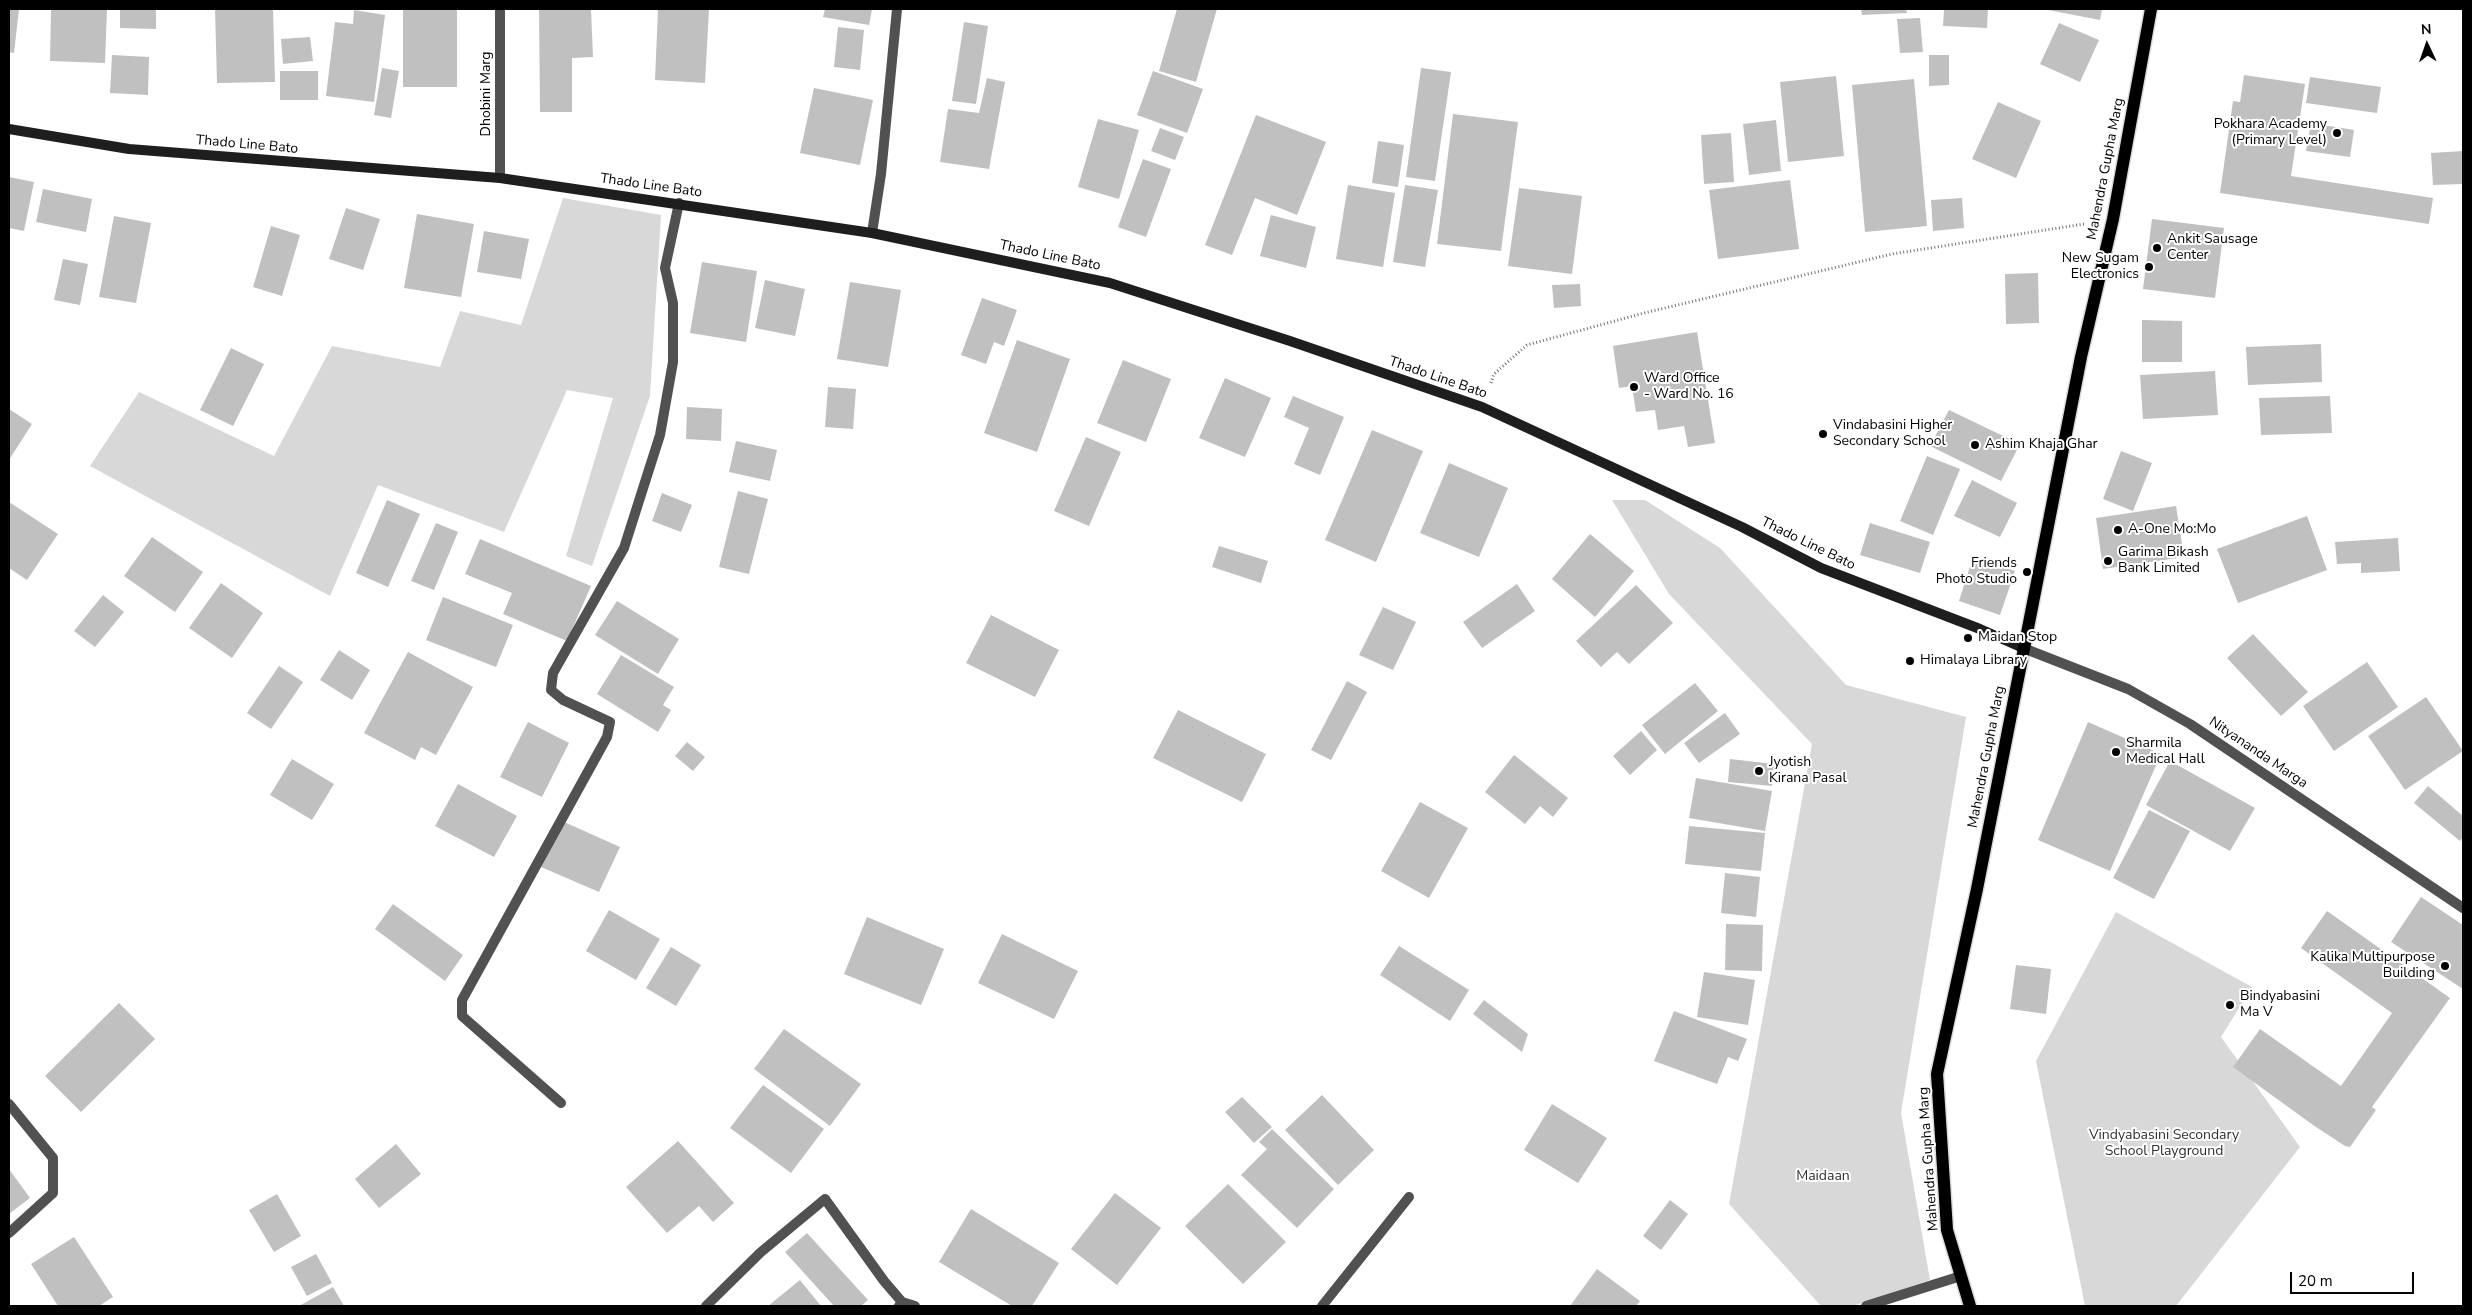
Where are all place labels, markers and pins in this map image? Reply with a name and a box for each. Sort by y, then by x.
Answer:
place label: Pokhara Academy (Primary Level) [2214,117,2327,150]
marker: Pokhara Academy (Primary Level) [2331,127,2343,139]
place label: Ankit Sausage Center [2167,232,2258,264]
marker: Ankit Sausage Center [2151,242,2163,254]
place label: New Sugam Electronics [2062,251,2139,284]
marker: New Sugam Electronics [2143,261,2155,273]
place label: Ward Office - Ward No. 16 [1644,371,1734,404]
marker: Ward Office - Ward No. 16 [1628,381,1640,393]
place label: Vindabasini Higher Secondary School [1833,418,1952,451]
marker: Vindabasini Higher Secondary School [1817,428,1829,440]
place label: Ashim Khaja Ghar [1985,437,2098,453]
marker: Ashim Khaja Ghar [1969,439,1981,451]
place label: A-One Mo:Mo [2128,522,2216,538]
marker: A-One Mo:Mo [2112,524,2124,536]
place label: Garima Bikash Bank Limited [2118,545,2209,578]
marker: Garima Bikash Bank Limited [2102,555,2114,567]
place label: Friends Photo Studio [1936,556,2017,588]
marker: Friends Photo Studio [2021,566,2033,578]
place label: Maidan Stop [1978,630,2057,646]
marker: Maidan Stop [1962,632,1974,644]
place label: Himalaya Library [1920,653,2027,669]
marker: Himalaya Library [1904,655,1916,667]
place label: Sharmila Medical Hall [2126,736,2205,769]
marker: Sharmila Medical Hall [2110,746,2122,758]
place label: Jyotish Kirana Pasal [1769,755,1847,788]
marker: Jyotish Kirana Pasal [1753,765,1765,777]
place label: Kalika Multipurpose Building [2310,950,2435,982]
marker: Kalika Multipurpose Building [2439,960,2451,972]
place label: Bindyabasini Ma V [2240,989,2320,1022]
marker: Bindyabasini Ma V [2224,999,2236,1011]

